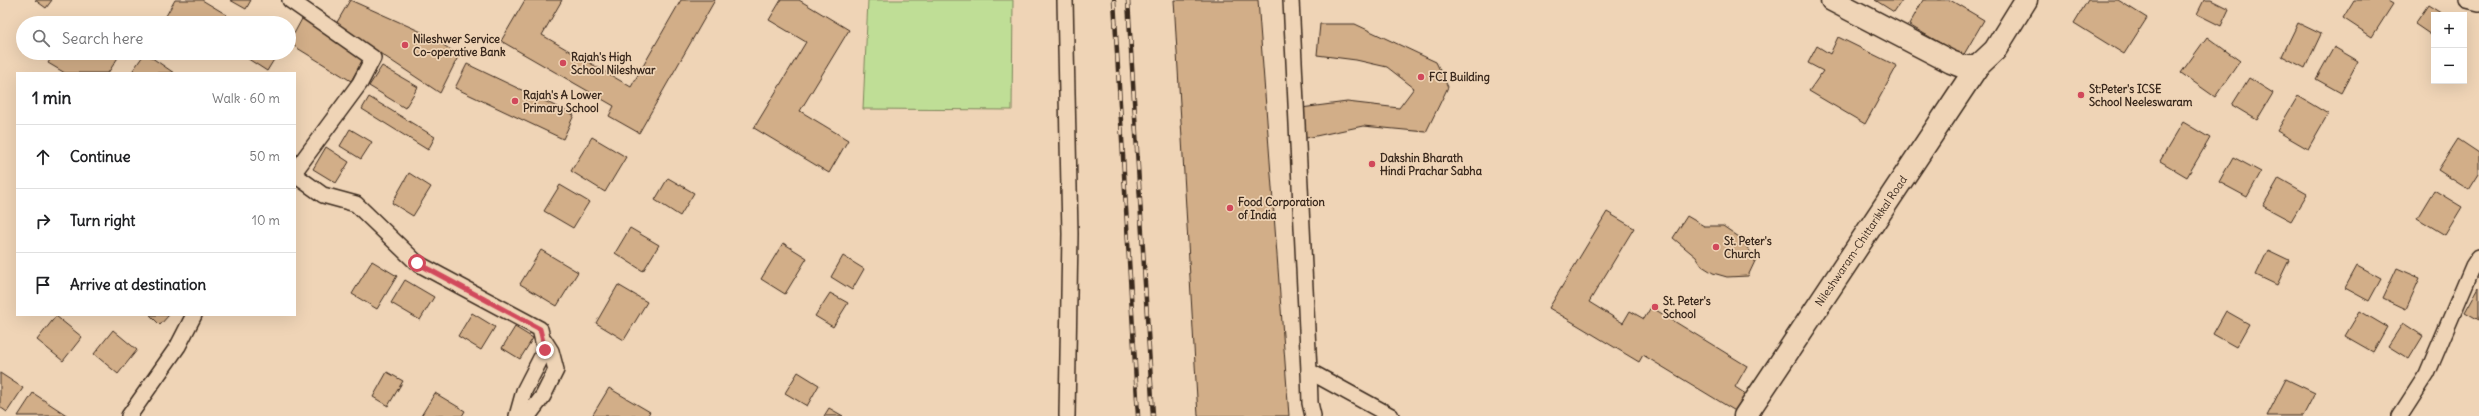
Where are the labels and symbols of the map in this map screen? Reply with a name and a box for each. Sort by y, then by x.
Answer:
place label: Nileshwer Service Co-operative Bank [413,32,506,60]
marker: Nileshwer Service Co-operative Bank [400,40,410,50]
place label: Rajah's High School Nileshwar [571,50,656,77]
marker: Rajah's High School Nileshwar [558,58,568,68]
place label: FCI Building [1429,70,1490,85]
marker: FCI Building [1416,72,1426,82]
place label: St:Peter's ICSE School Neeleswaram [2089,82,2193,109]
place label: Rajah's A Lower Primary School [523,88,602,116]
marker: St:Peter's ICSE School Neeleswaram [2076,90,2086,100]
marker: Rajah's A Lower Primary School [510,96,520,106]
place label: Dakshin Bharath Hindi Prachar Sabha [1380,151,1483,178]
marker: Dakshin Bharath Hindi Prachar Sabha [1367,159,1377,169]
street label: Nileshwaram-Chittarikkal Road [1812,173,1910,309]
place label: Food Corporation of India [1238,195,1325,222]
marker: Food Corporation of India [1225,203,1235,213]
place label: St. Peter's Church [1724,234,1772,261]
marker: St. Peter's Church [1711,242,1721,252]
route start [408,254,426,272]
place label: St. Peter's School [1663,294,1711,321]
marker: St. Peter's School [1650,302,1660,312]
route end [536,341,554,359]

